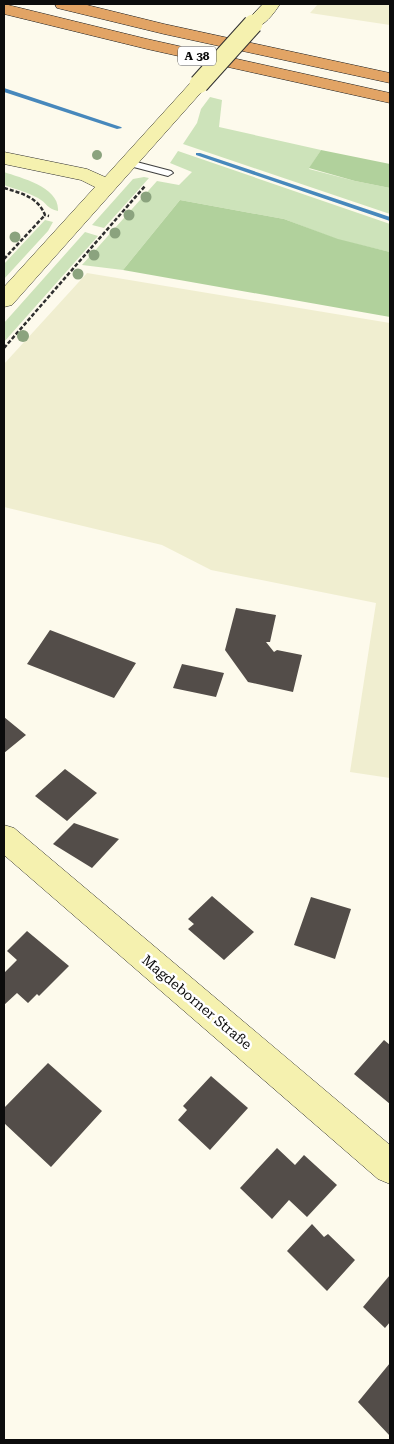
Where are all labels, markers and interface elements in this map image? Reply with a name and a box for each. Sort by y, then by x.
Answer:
road number: A 38 [178,46,216,66]
street label: Magdeborner Straße [139,952,255,1053]

